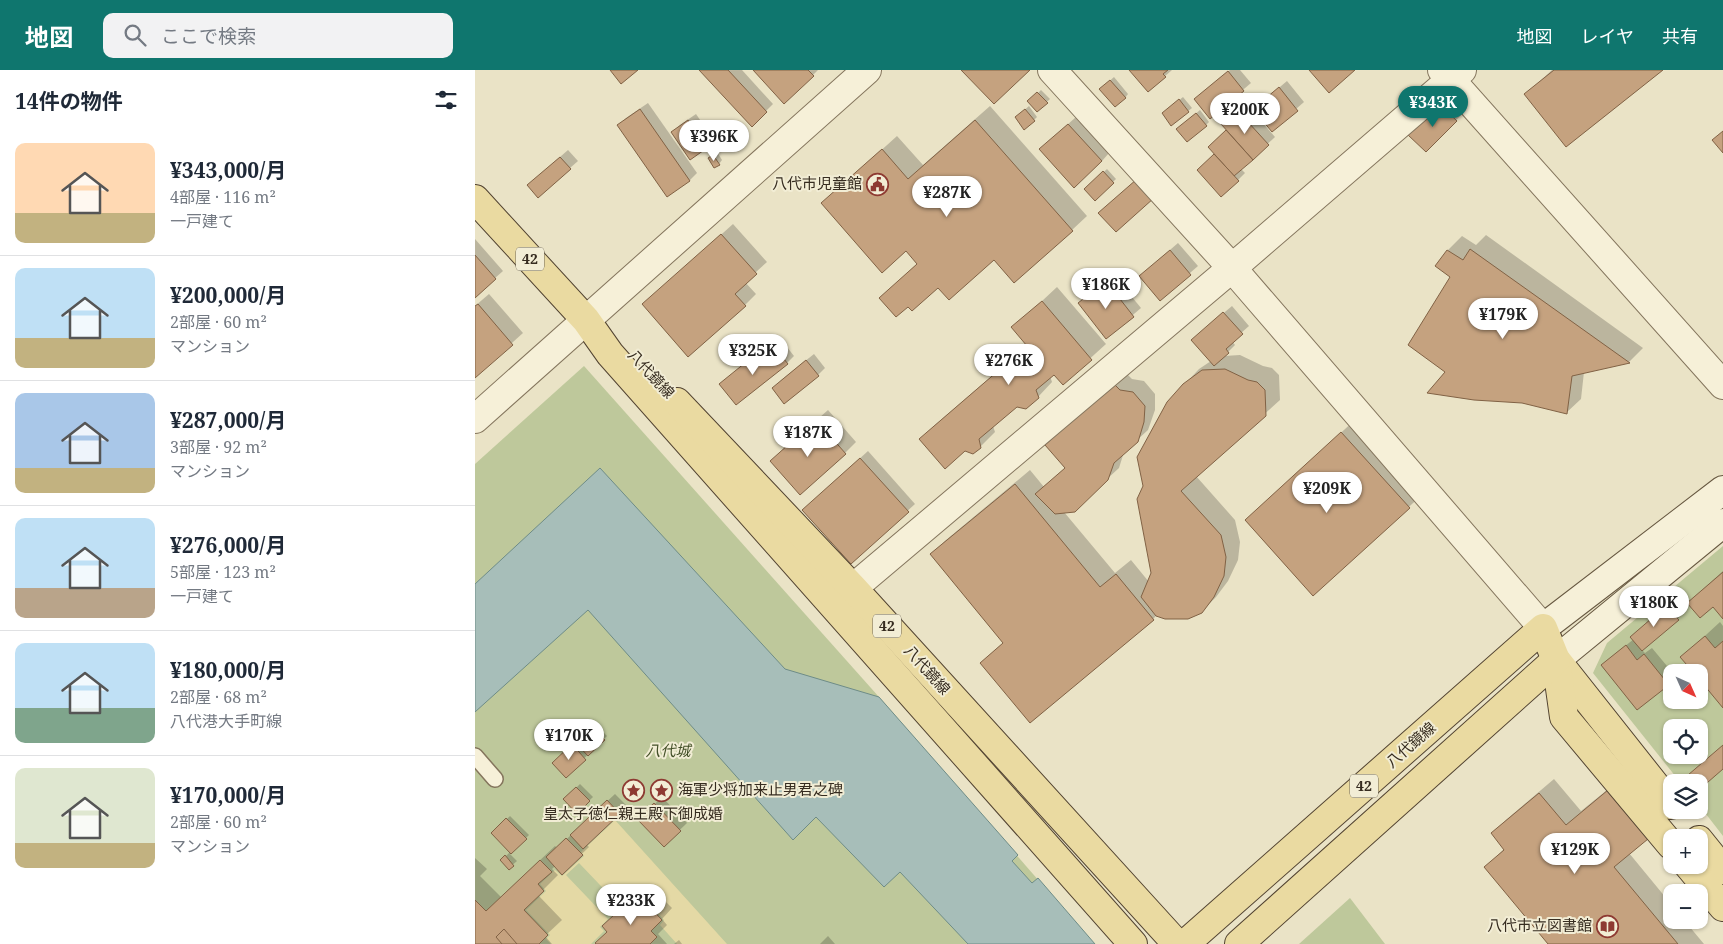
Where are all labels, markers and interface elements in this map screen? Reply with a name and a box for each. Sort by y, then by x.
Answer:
search box [103,13,453,58]
text: 地図 [25,20,73,53]
icon: search [121,21,149,49]
text: ここで検索 [161,23,256,49]
text: 地図 [1517,24,1553,48]
text: レイヤ [1581,24,1634,48]
text: 共有 [1662,24,1698,48]
pin: ¥343K [1398,85,1468,128]
icon: filters [432,86,460,114]
text: 14件の物件 [15,87,123,115]
text: ¥343K [1409,91,1457,113]
pin: ¥200K [1210,92,1280,135]
text: ¥200K [1221,98,1269,120]
pin: ¥396K [679,119,749,162]
text: ¥396K [690,125,738,147]
text: ¥343,000/月 [170,156,286,184]
icon: home [55,163,115,223]
public building icon: 八代市児童館 [866,172,890,196]
place label: 八代市児童館 [772,173,862,193]
pin: ¥287K [912,176,982,218]
text: ¥287K [923,181,971,203]
text: 4部屋 · 116 m² [170,186,276,208]
text: 一戸建て [170,210,234,232]
road number: 42 [516,248,544,270]
pin: ¥186K [1071,268,1141,310]
text: ¥186K [1082,273,1130,295]
text: ¥200,000/月 [170,281,286,309]
icon: home [55,288,115,348]
pin: ¥179K [1468,298,1538,340]
text: ¥179K [1479,303,1527,325]
text: 2部屋 · 60 m² [170,311,267,333]
pin: ¥325K [718,334,788,376]
text: マンション [170,335,250,357]
text: ¥325K [729,339,777,361]
pin: ¥276K [974,344,1044,386]
street label: 八代鏡線 [624,345,680,402]
text: ¥276K [985,349,1033,371]
text: ¥287,000/月 [170,406,286,434]
icon: home [55,413,115,473]
pin: ¥187K [773,416,843,458]
text: ¥187K [784,421,832,443]
text: 3部屋 · 92 m² [170,436,267,458]
text: マンション [170,460,250,482]
pin: ¥209K [1292,472,1362,514]
text: ¥209K [1303,477,1351,499]
text: ¥276,000/月 [170,531,286,559]
icon: home [55,538,115,598]
text: 5部屋 · 123 m² [170,561,276,583]
text: 一戸建て [170,585,234,607]
pin: ¥180K [1619,586,1689,628]
text: ¥180K [1630,591,1678,613]
road number: 42 [873,614,901,638]
street label: 八代鏡線 [900,640,955,698]
text: ¥180,000/月 [170,656,286,684]
icon: home [55,663,115,723]
north arrow [1663,664,1707,709]
map controls [1663,664,1708,929]
text: 2部屋 · 68 m² [170,686,267,708]
text: 八代港大手町線 [170,710,282,732]
street label: 八代鏡線 [1381,717,1440,771]
pin: ¥170K [534,718,604,761]
button: locate [1663,719,1708,764]
text: ¥170K [545,724,593,746]
park label: 八代城 [645,740,692,760]
road number: 42 [1350,774,1378,798]
button: layers [1663,774,1708,819]
place icon: 海軍少将加来止男君之碑 [650,778,674,802]
place icon: 皇太子徳仁親王殿下御成婚 [621,779,645,803]
place label: 海軍少将加来止男君之碑 [678,779,843,799]
text: ¥170,000/月 [170,781,286,809]
icon: home [55,788,115,848]
place label: 皇太子徳仁親王殿下御成婚 [543,803,723,823]
text: 2部屋 · 60 m² [170,811,267,833]
button: + [1663,829,1708,874]
pin: ¥129K [1540,832,1610,875]
text: マンション [170,835,250,857]
text: ¥129K [1551,838,1599,860]
pin: ¥233K [596,884,666,926]
button: − [1663,884,1708,929]
text: ¥233K [607,889,655,911]
library icon: 八代市立図書館 [1596,914,1620,938]
place label: 八代市立図書館 [1487,915,1592,935]

